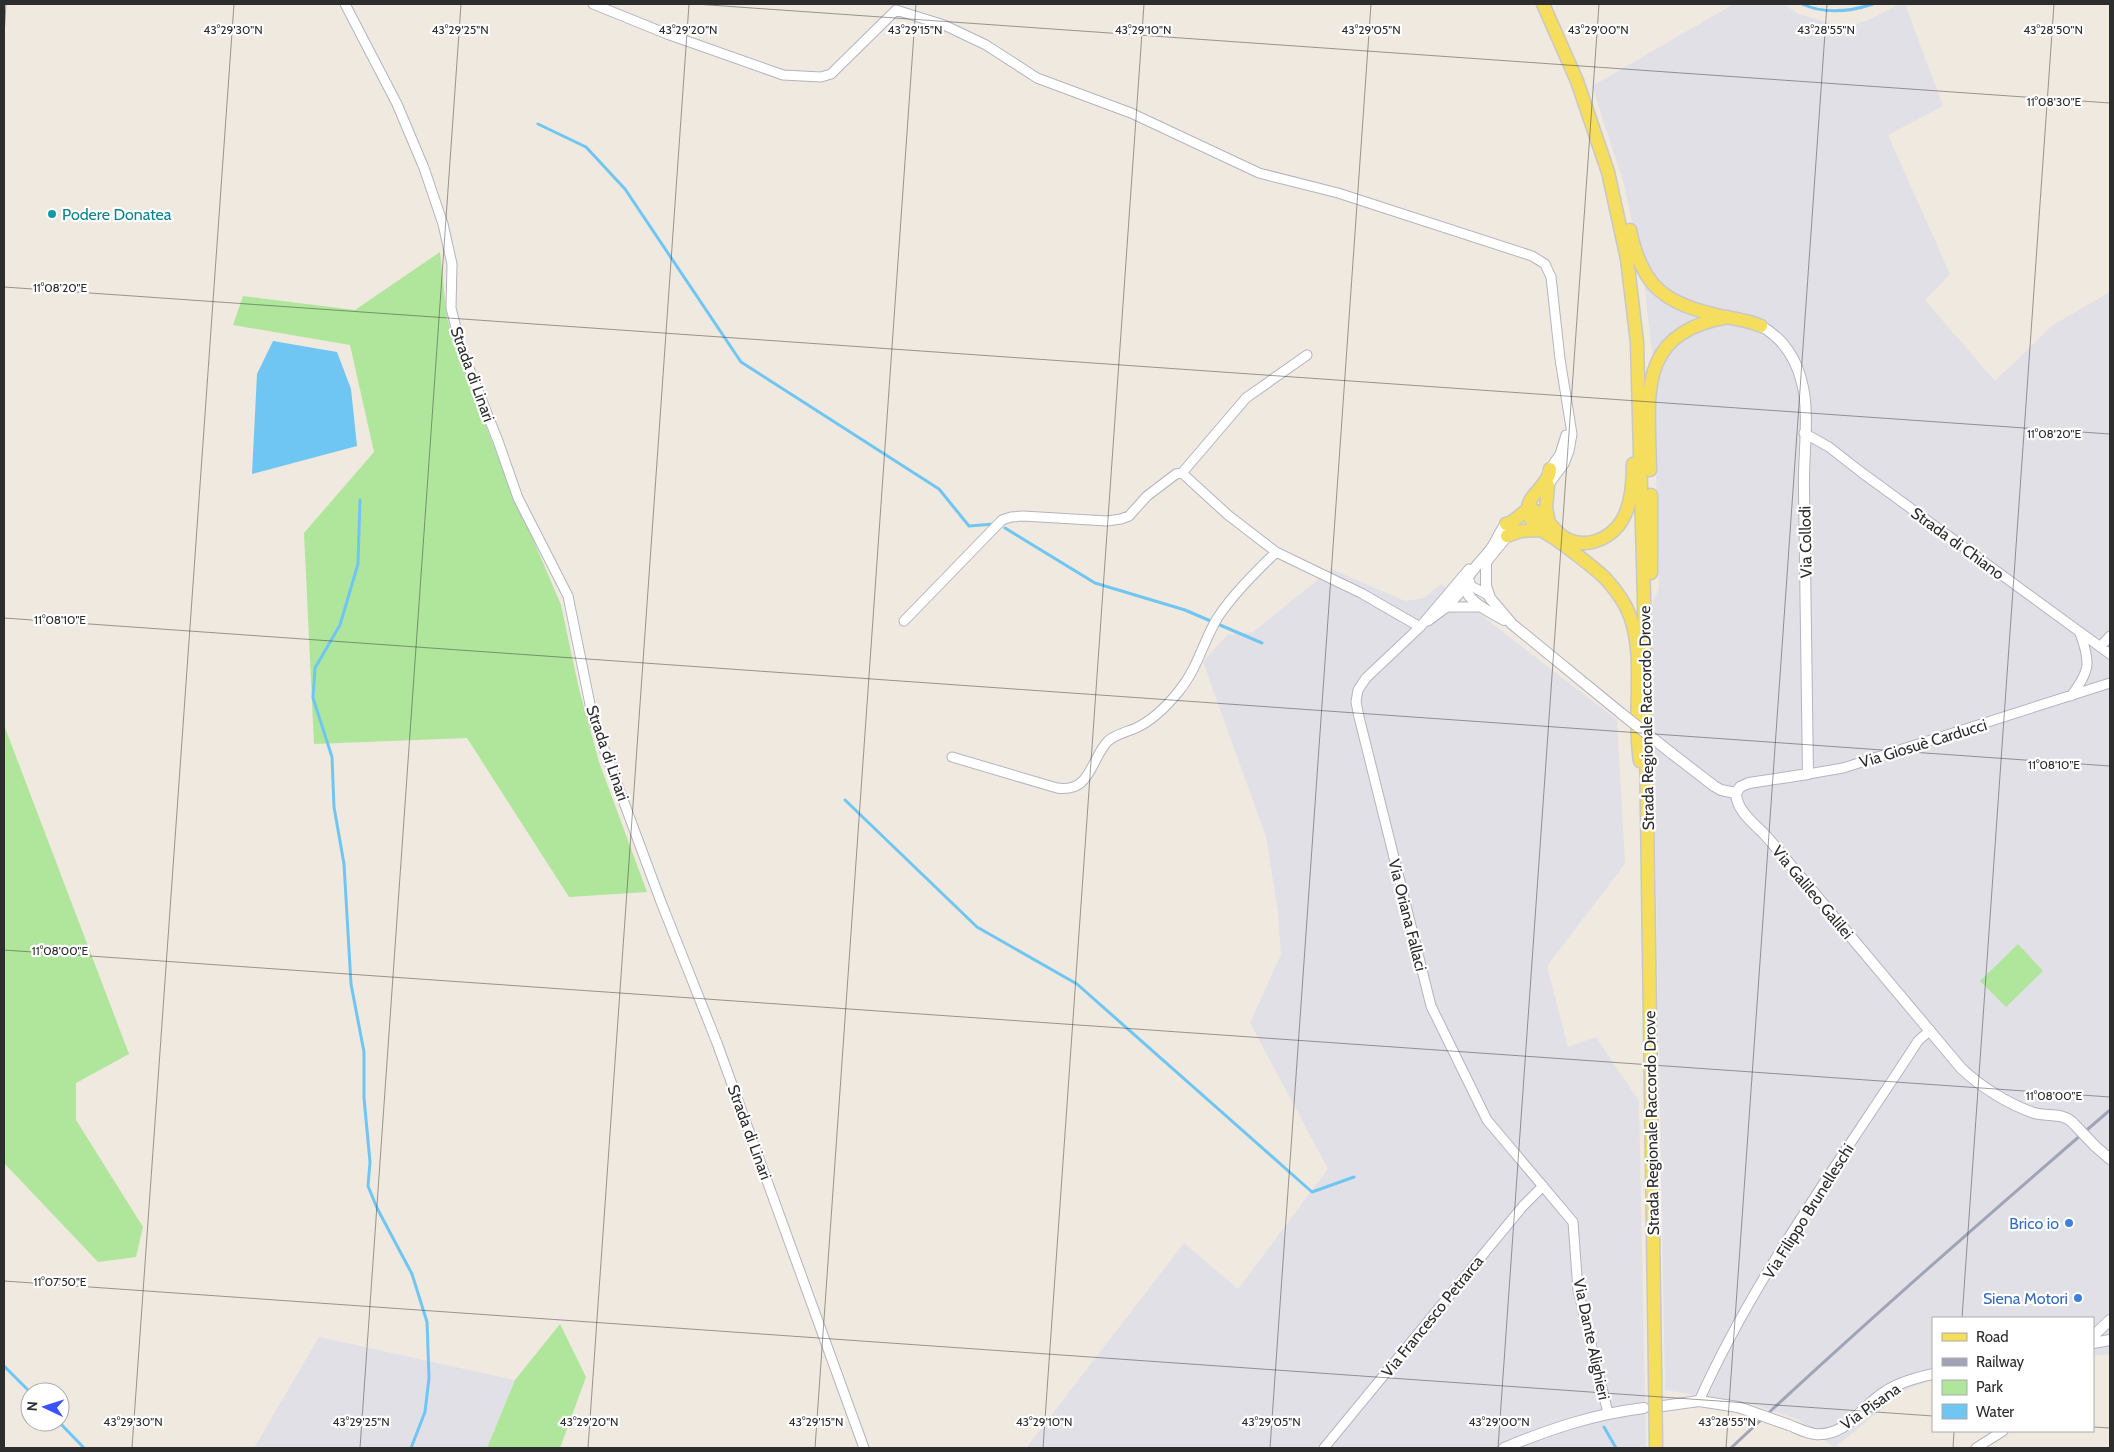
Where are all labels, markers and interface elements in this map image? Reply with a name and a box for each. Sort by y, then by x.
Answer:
text: 43°29'30"N [203,22,263,37]
text: 43°29'25"N [431,22,489,37]
text: 43°29'20"N [658,22,718,37]
text: 43°29'15"N [888,22,942,37]
text: 43°29'10"N [1115,22,1171,37]
text: 43°29'05"N [1341,22,1401,37]
text: 43°29'00"N [1567,22,1629,37]
text: 43°28'55"N [1797,22,1855,37]
text: 43°28'50"N [2023,22,2083,37]
text: 11°08'30"E [2027,94,2082,109]
place label: Podere Donatea [62,205,172,224]
marker: Podere Donatea [46,208,58,220]
text: 11°08'20"E [33,280,87,295]
street label: Strada di Linari [447,324,498,424]
text: 11°08'20"E [2027,426,2081,441]
street label: Strada di Chiano [1907,503,2008,584]
street label: Via Collodi [1795,506,1816,578]
street label: Strada Regionale Raccordo Drove [1635,605,1658,831]
text: 11°08'10"E [34,612,86,627]
street label: Strada di Linari [582,703,633,803]
street label: Via Giosuè Carducci [1857,715,1989,772]
text: 11°08'10"E [2028,757,2080,772]
street label: Via Galileo Galilei [1768,842,1857,943]
street label: Via Oriana Fallaci [1384,857,1431,973]
text: 11°08'00"E [32,943,88,958]
street label: Strada Regionale Raccordo Drove [1640,1010,1663,1236]
street label: Strada di Linari [724,1082,775,1182]
text: 11°08'00"E [2026,1088,2082,1103]
street label: Via Filippo Brunelleschi [1759,1140,1858,1282]
place label: Brico io [2009,1214,2059,1233]
marker: Brico io [2063,1217,2075,1229]
street label: Via Francesco Petrarca [1378,1251,1487,1381]
text: 11°07'50"E [33,1274,87,1289]
street label: Via Dante Alighieri [1569,1277,1614,1402]
place label: Siena Motori [1983,1289,2068,1308]
marker: Siena Motori [2072,1292,2084,1304]
legend [1932,1317,2094,1432]
text: Road [1976,1328,2009,1346]
text: Railway [1976,1353,2025,1371]
text: Park [1976,1378,2003,1396]
street label: Via Pisana [1837,1379,1904,1434]
north arrow [20,1382,70,1432]
text: N [23,1401,41,1412]
text: Water [1976,1403,2014,1421]
text: 43°29'30"N [103,1414,163,1429]
text: 43°29'25"N [332,1414,390,1429]
text: 43°29'20"N [559,1414,619,1429]
text: 43°29'15"N [789,1414,843,1429]
text: 43°29'10"N [1016,1414,1072,1429]
text: 43°29'05"N [1241,1414,1301,1429]
text: 43°29'00"N [1468,1414,1530,1429]
text: 43°28'55"N [1698,1414,1756,1429]

